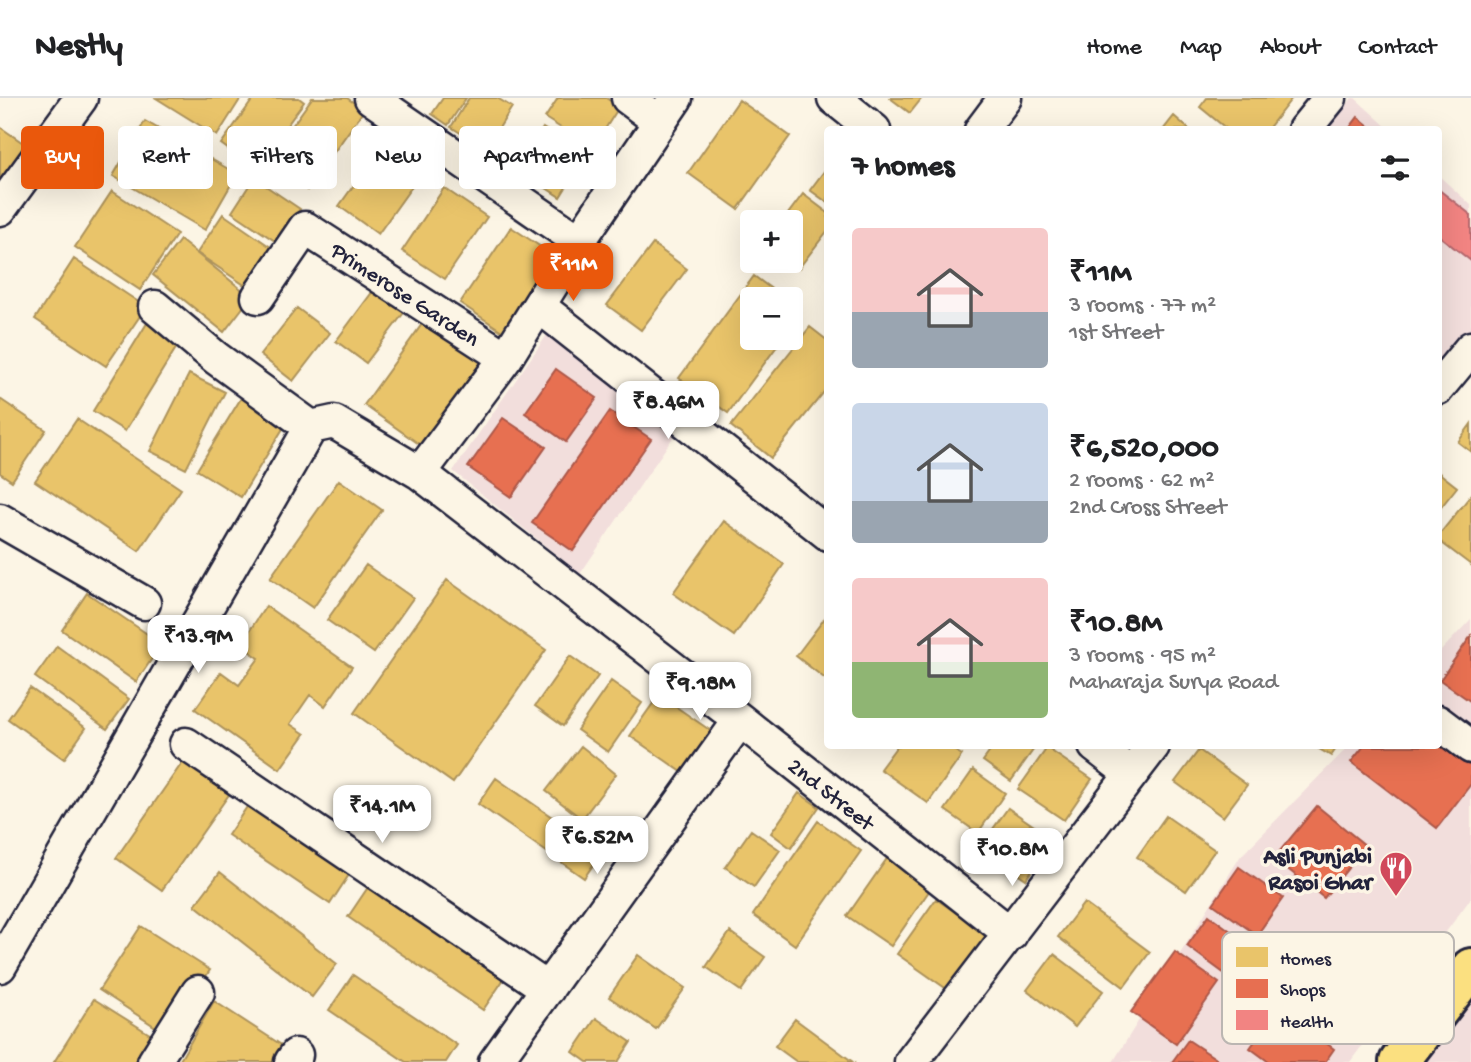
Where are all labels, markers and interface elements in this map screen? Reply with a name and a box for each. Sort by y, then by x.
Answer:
text: Nestly [35,29,123,67]
text: Home [1086,34,1142,63]
text: Map [1180,34,1222,63]
text: About [1260,34,1320,63]
text: Contact [1358,34,1436,63]
chip: Buy [21,126,104,189]
chip: Rent [118,126,213,189]
chip: Filters [227,126,337,189]
chip: New [351,126,445,189]
chip: Apartment [459,126,616,189]
icon: filters [1376,149,1414,187]
text: 7 homes [852,151,954,186]
map controls [740,210,803,350]
button: + [740,210,803,273]
street label: Primerose Garden [324,237,483,354]
pin: ₹11M [532,244,614,303]
text: ₹11M [549,252,597,279]
icon: home [908,256,992,340]
text: ₹11M [1069,258,1131,293]
button: − [740,287,803,350]
text: 3 rooms · 77 m² [1069,293,1216,320]
text: 1st Street [1069,320,1163,347]
pin: ₹8.46M [611,382,725,441]
text: ₹8.46M [632,390,704,417]
icon: home [908,431,992,515]
text: ₹6,520,000 [1069,433,1219,468]
text: 2 rooms · 62 m² [1069,468,1214,495]
text: 2nd Cross Street [1069,495,1226,522]
icon: home [908,606,992,690]
text: ₹10.8M [1069,608,1162,643]
pin: ₹13.9M [141,616,255,675]
text: ₹13.9M [163,624,233,651]
text: 3 rooms · 95 m² [1069,643,1216,670]
pin: ₹9.18M [643,662,757,722]
text: Maharaja Surya Road [1069,670,1278,697]
text: ₹9.18M [665,671,735,698]
street label: 2nd Street [781,754,880,839]
pin: ₹14.1M [325,786,439,845]
text: ₹14.1M [349,794,415,821]
pin: ₹6.52M [540,816,654,876]
text: ₹6.52M [561,825,633,852]
pin: ₹10.8M [955,828,1069,888]
text: ₹10.8M [976,837,1048,864]
place label: Asli Punjabi Rasoi Ghar [1262,845,1375,898]
restaurant icon: Asli Punjabi Rasoi Ghar [1377,849,1415,898]
legend [1222,932,1454,1044]
text: Homes [1280,949,1332,972]
text: Shops [1280,980,1326,1003]
text: Health [1280,1012,1333,1035]

